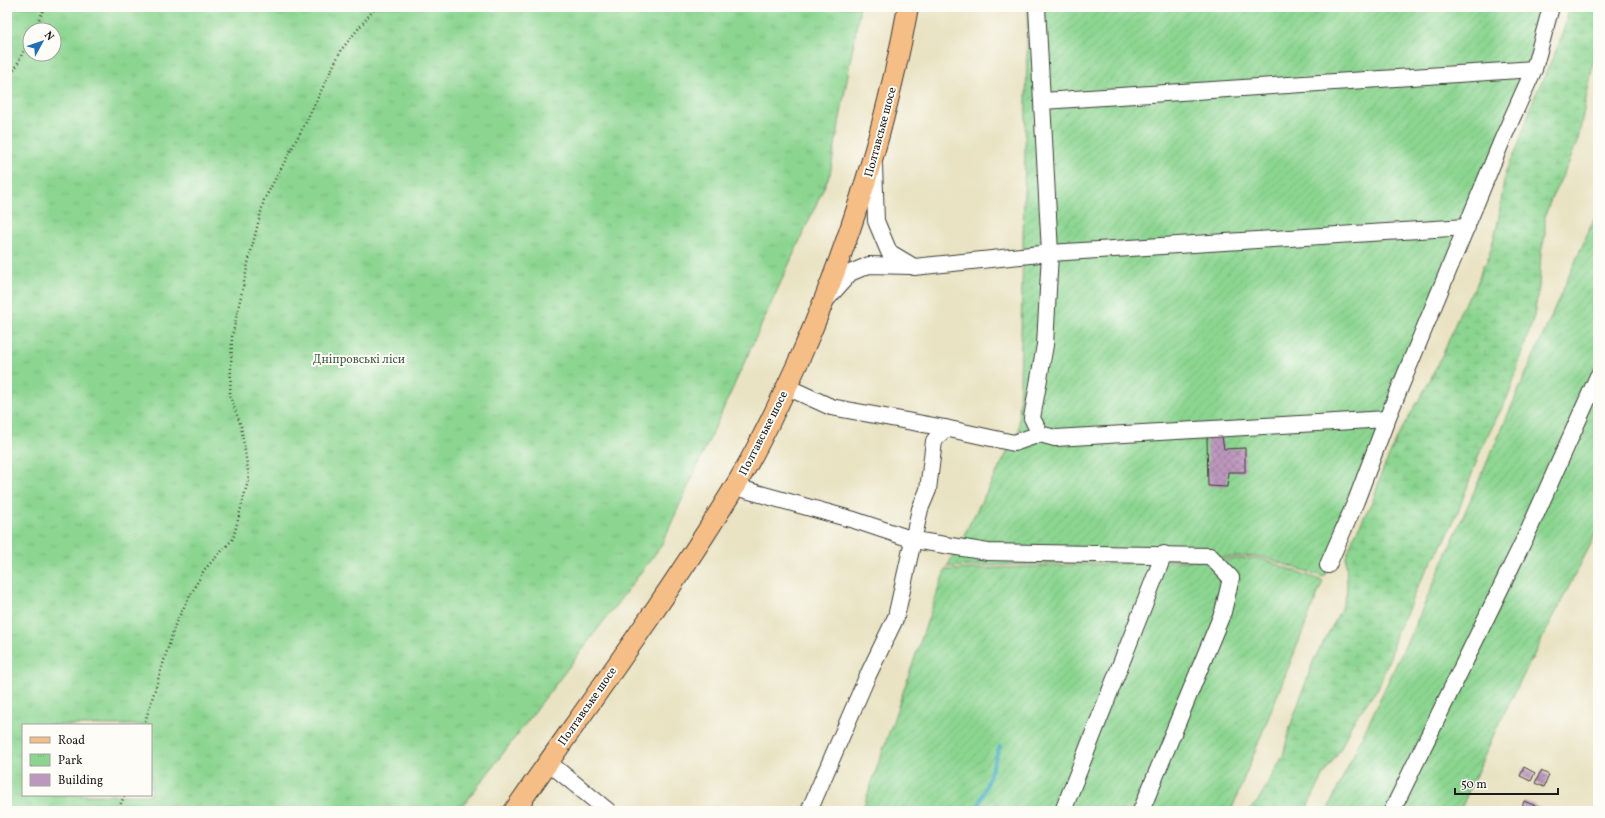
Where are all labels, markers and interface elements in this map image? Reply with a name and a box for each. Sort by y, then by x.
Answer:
north arrow [22,22,62,62]
text: N [40,29,57,44]
street label: Полтавське шосе [861,85,901,179]
park label: Дніпровські ліси [313,352,405,368]
street label: Полтавське шосе [736,388,792,478]
street label: Полтавське шосе [555,664,621,749]
legend [22,724,152,796]
text: Road [58,733,85,749]
text: Park [58,753,83,769]
scale bar [1455,770,1558,796]
text: Building [58,773,103,789]
text: 50 m [1461,777,1487,793]

